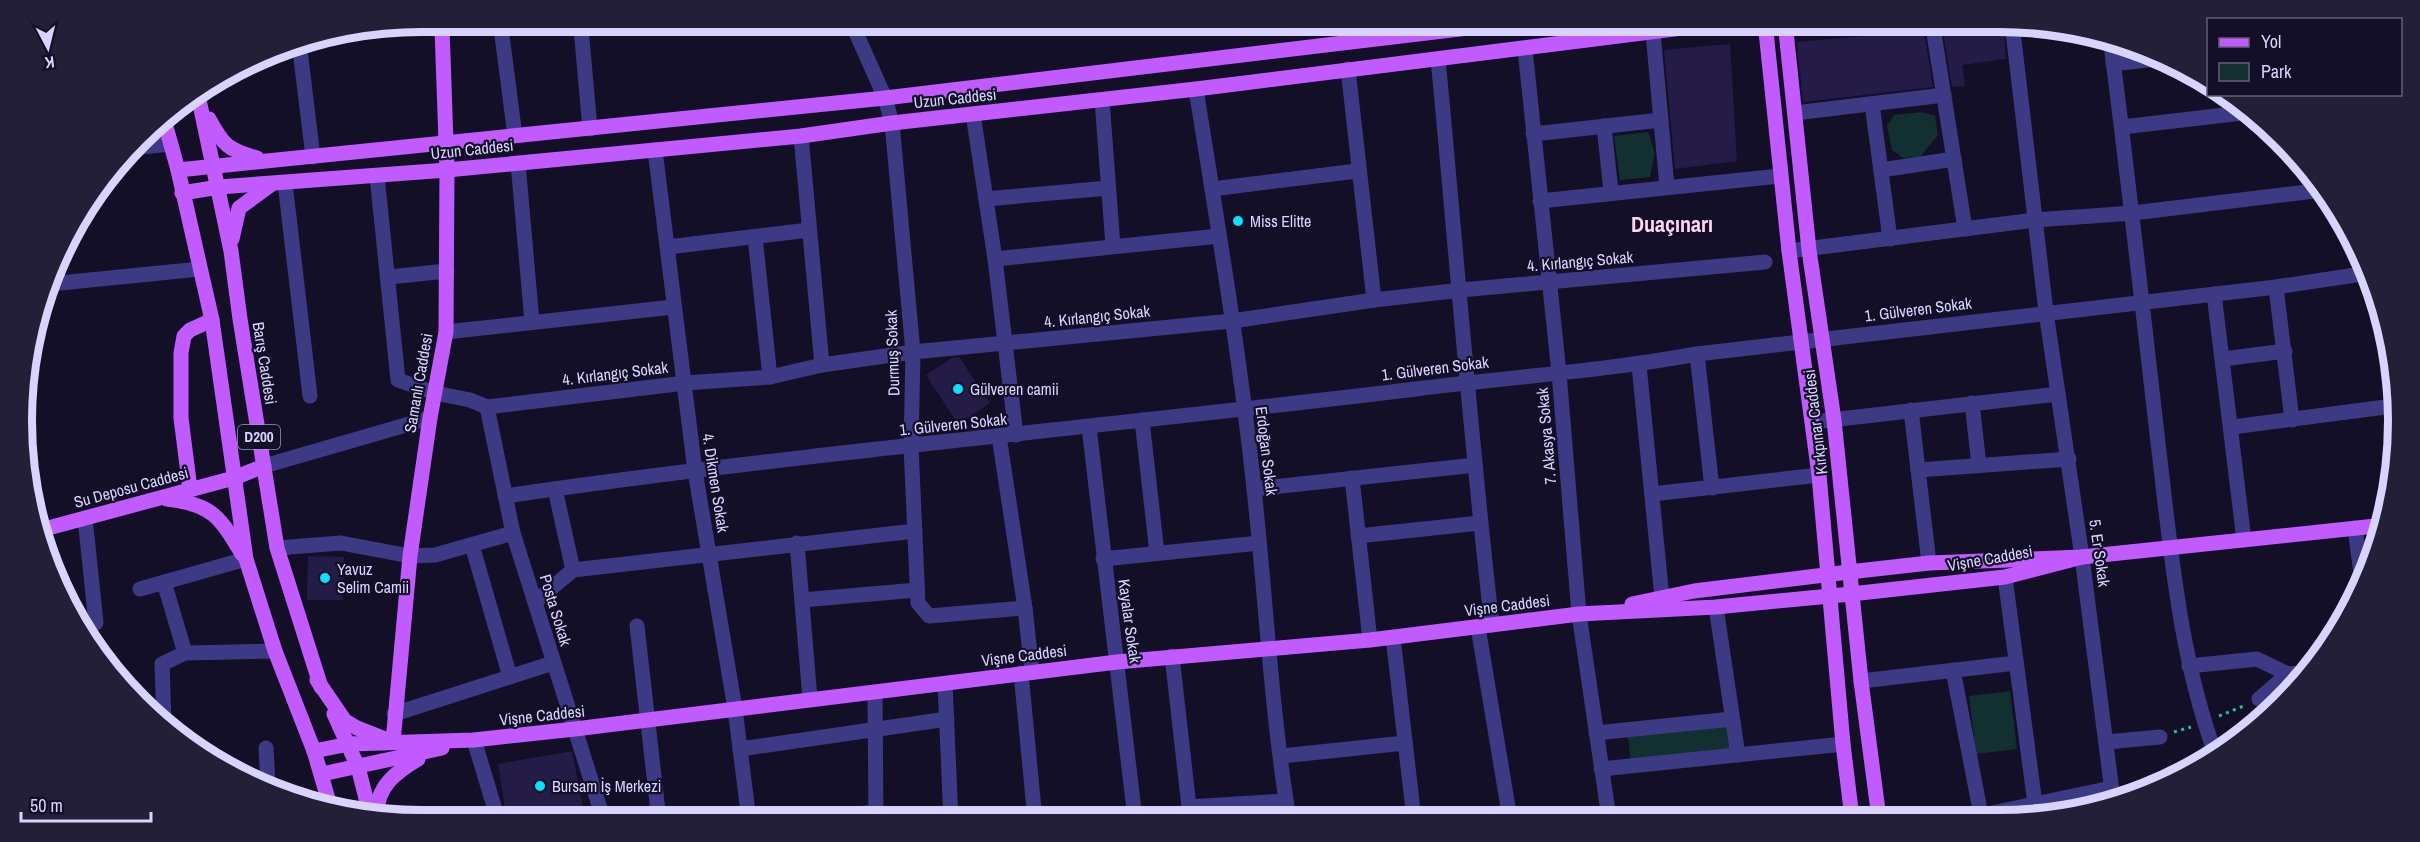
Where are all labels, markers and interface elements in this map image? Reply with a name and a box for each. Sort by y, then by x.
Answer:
north arrow [18,18,78,78]
legend [2207,18,2402,96]
text: Yol [2261,29,2281,54]
text: K [43,51,56,74]
text: Park [2261,59,2292,84]
street label: Uzun Caddesi [913,83,997,113]
street label: Uzun Caddesi [430,134,514,164]
district label: Duaçınarı [1631,209,1713,239]
place label: Miss Elitte [1250,210,1311,232]
marker: Miss Elitte [1231,214,1245,228]
street label: 4. Kırlangıç Sokak [1526,245,1634,277]
street label: 1. Gülveren Sokak [1863,291,1973,326]
street label: 4. Kırlangıç Sokak [1043,299,1152,333]
street label: Durmuş Sokak [879,309,904,396]
street label: Barış Caddesi [248,320,282,406]
street label: Samanlı Caddesi [398,332,438,434]
street label: 1. Gülveren Sokak [1380,350,1490,385]
street label: 4. Kırlangıç Sokak [561,356,670,390]
street label: Kırkpınar Caddesi [1798,368,1832,476]
place label: Gülveren camii [970,378,1059,400]
marker: Gülveren camii [951,382,965,396]
street label: 7. Akasya Sokak [1531,386,1561,485]
street label: Erdoğan Sokak [1251,405,1283,497]
street label: 1. Gülveren Sokak [898,407,1008,441]
road number: D200 [238,425,280,449]
street label: 4. Dikmen Sokak [697,432,735,534]
street label: Su Deposu Caddesi [71,461,191,513]
street label: 5. Er Sokak [2084,518,2116,589]
street label: Vişne Caddesi [1946,540,2034,576]
place label: Yavuz Selim Camii [337,558,409,598]
marker: Yavuz Selim Camii [318,571,332,585]
street label: Posta Sokak [535,572,577,649]
street label: Kayalar Sokak [1113,578,1147,665]
street label: Vişne Caddesi [1463,589,1551,621]
street label: Vişne Caddesi [980,639,1068,671]
street label: Vişne Caddesi [498,700,586,730]
place label: Bursam İş Merkezi [552,775,661,797]
marker: Bursam İş Merkezi [533,779,547,793]
scale bar [21,785,152,823]
text: 50 m [30,793,63,818]

